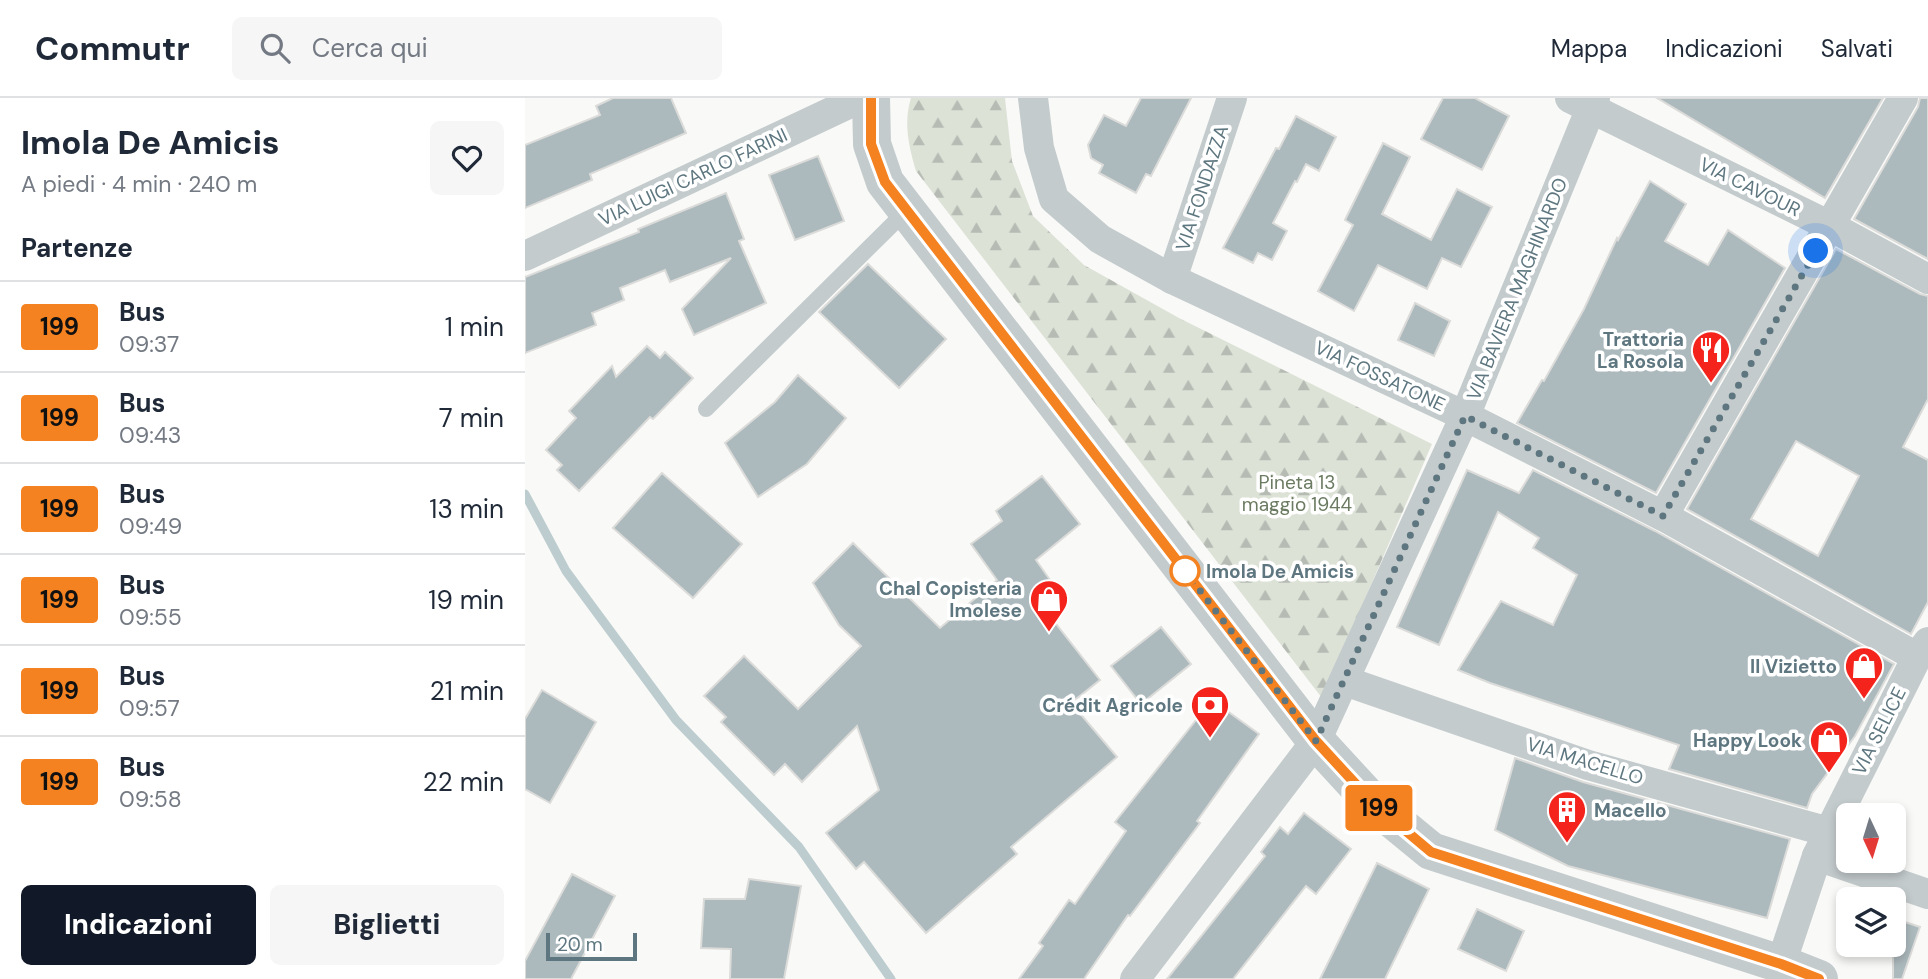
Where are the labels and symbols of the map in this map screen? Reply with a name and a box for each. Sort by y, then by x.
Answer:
street label: VIA LUIGI CARLO FARINI [595,122,791,232]
street label: VIA FONDAZZA [1170,122,1234,254]
street label: VIA CAVOUR [1695,152,1805,222]
street label: VIA BAVIERA MAGHINARDO [1461,174,1573,404]
your location [1798,233,1833,268]
place label: Trattoria La Rosola [1597,327,1684,374]
restaurant icon: Trattoria La Rosola [1690,329,1732,384]
street label: VIA FOSSATONE [1311,335,1449,417]
park label: Pineta 13 maggio 1944 [1242,470,1352,517]
marker: Imola De Amicis [1170,556,1200,586]
place label: Imola De Amicis [1206,559,1354,584]
place label: Chal Copisteria Imolese [879,576,1022,623]
shop icon: Chal Copisteria Imolese [1028,578,1070,633]
shop icon: Il Vizietto [1843,645,1885,700]
place label: Il Vizietto [1750,654,1837,679]
street label: VIA SELICE [1846,683,1912,779]
bank icon: Crédit Agricole [1189,684,1231,739]
place label: Crédit Agricole [1042,693,1183,718]
shop icon: Happy Look [1808,719,1850,774]
place label: Happy Look [1693,728,1802,753]
street label: VIA MACELLO [1524,731,1646,791]
line badge: 199 [1339,785,1419,831]
building icon: Macello [1546,789,1588,844]
place label: Macello [1594,798,1667,823]
north arrow [1836,803,1906,873]
scale bar [546,930,637,962]

